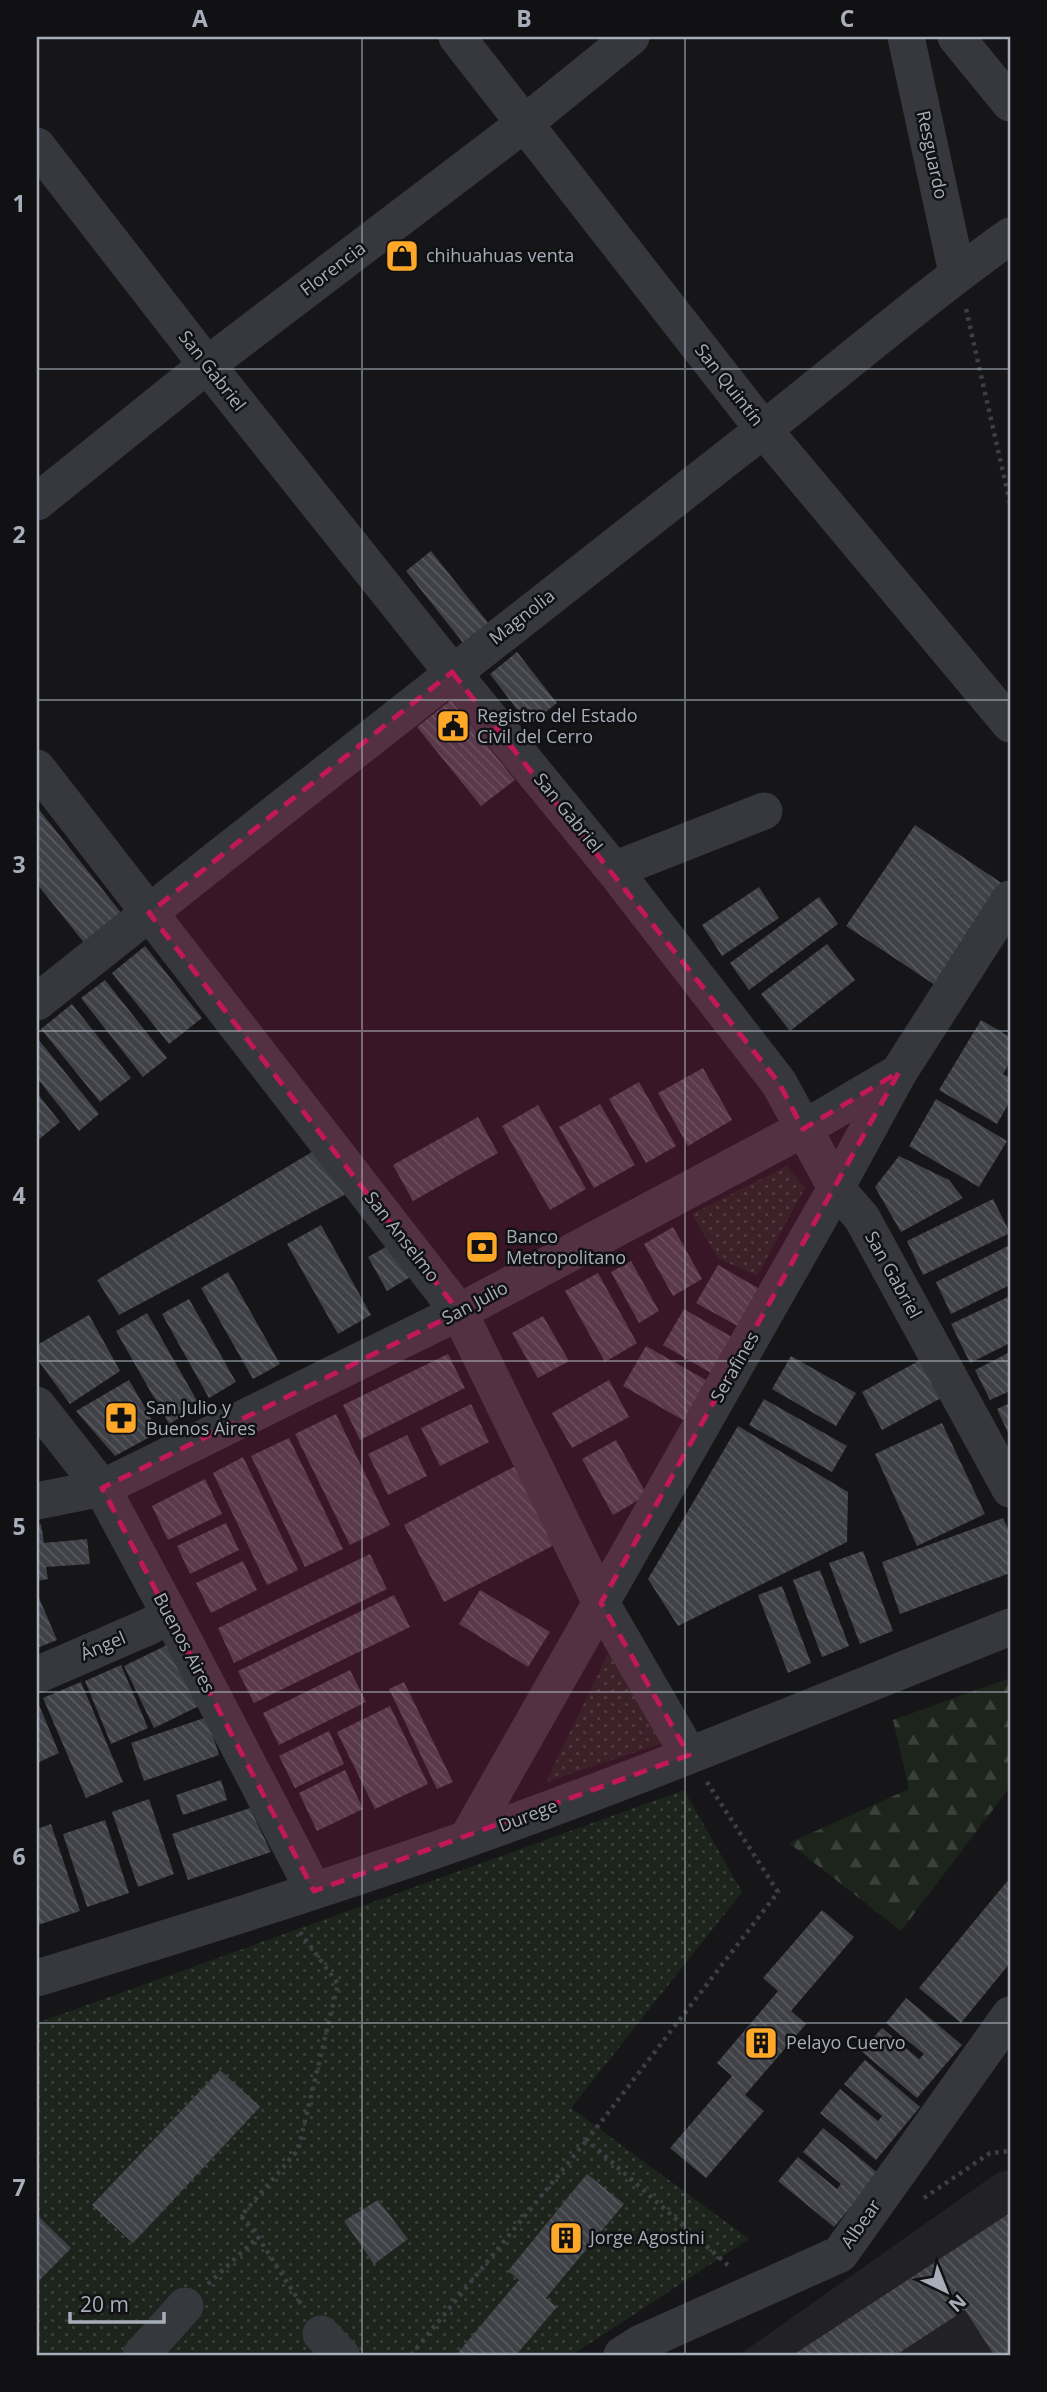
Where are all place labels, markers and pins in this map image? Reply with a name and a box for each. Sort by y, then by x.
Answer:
shop icon: chihuahuas venta [383,237,421,275]
place label: chihuahuas venta [426,243,574,267]
place label: Registro del Estado Civil del Cerro [477,703,638,748]
public building icon: Registro del Estado Civil del Cerro [434,707,472,745]
place label: Banco Metropolitano [506,1224,626,1269]
bank icon: Banco Metropolitano [463,1228,501,1266]
place label: San Julio y Buenos Aires [146,1395,256,1440]
pharmacy icon: San Julio y Buenos Aires [102,1399,140,1437]
building icon: Pelayo Cuervo [742,2024,780,2062]
place label: Pelayo Cuervo [786,2030,906,2054]
building icon: Jorge Agostini [547,2219,585,2257]
place label: Jorge Agostini [588,2225,705,2249]

